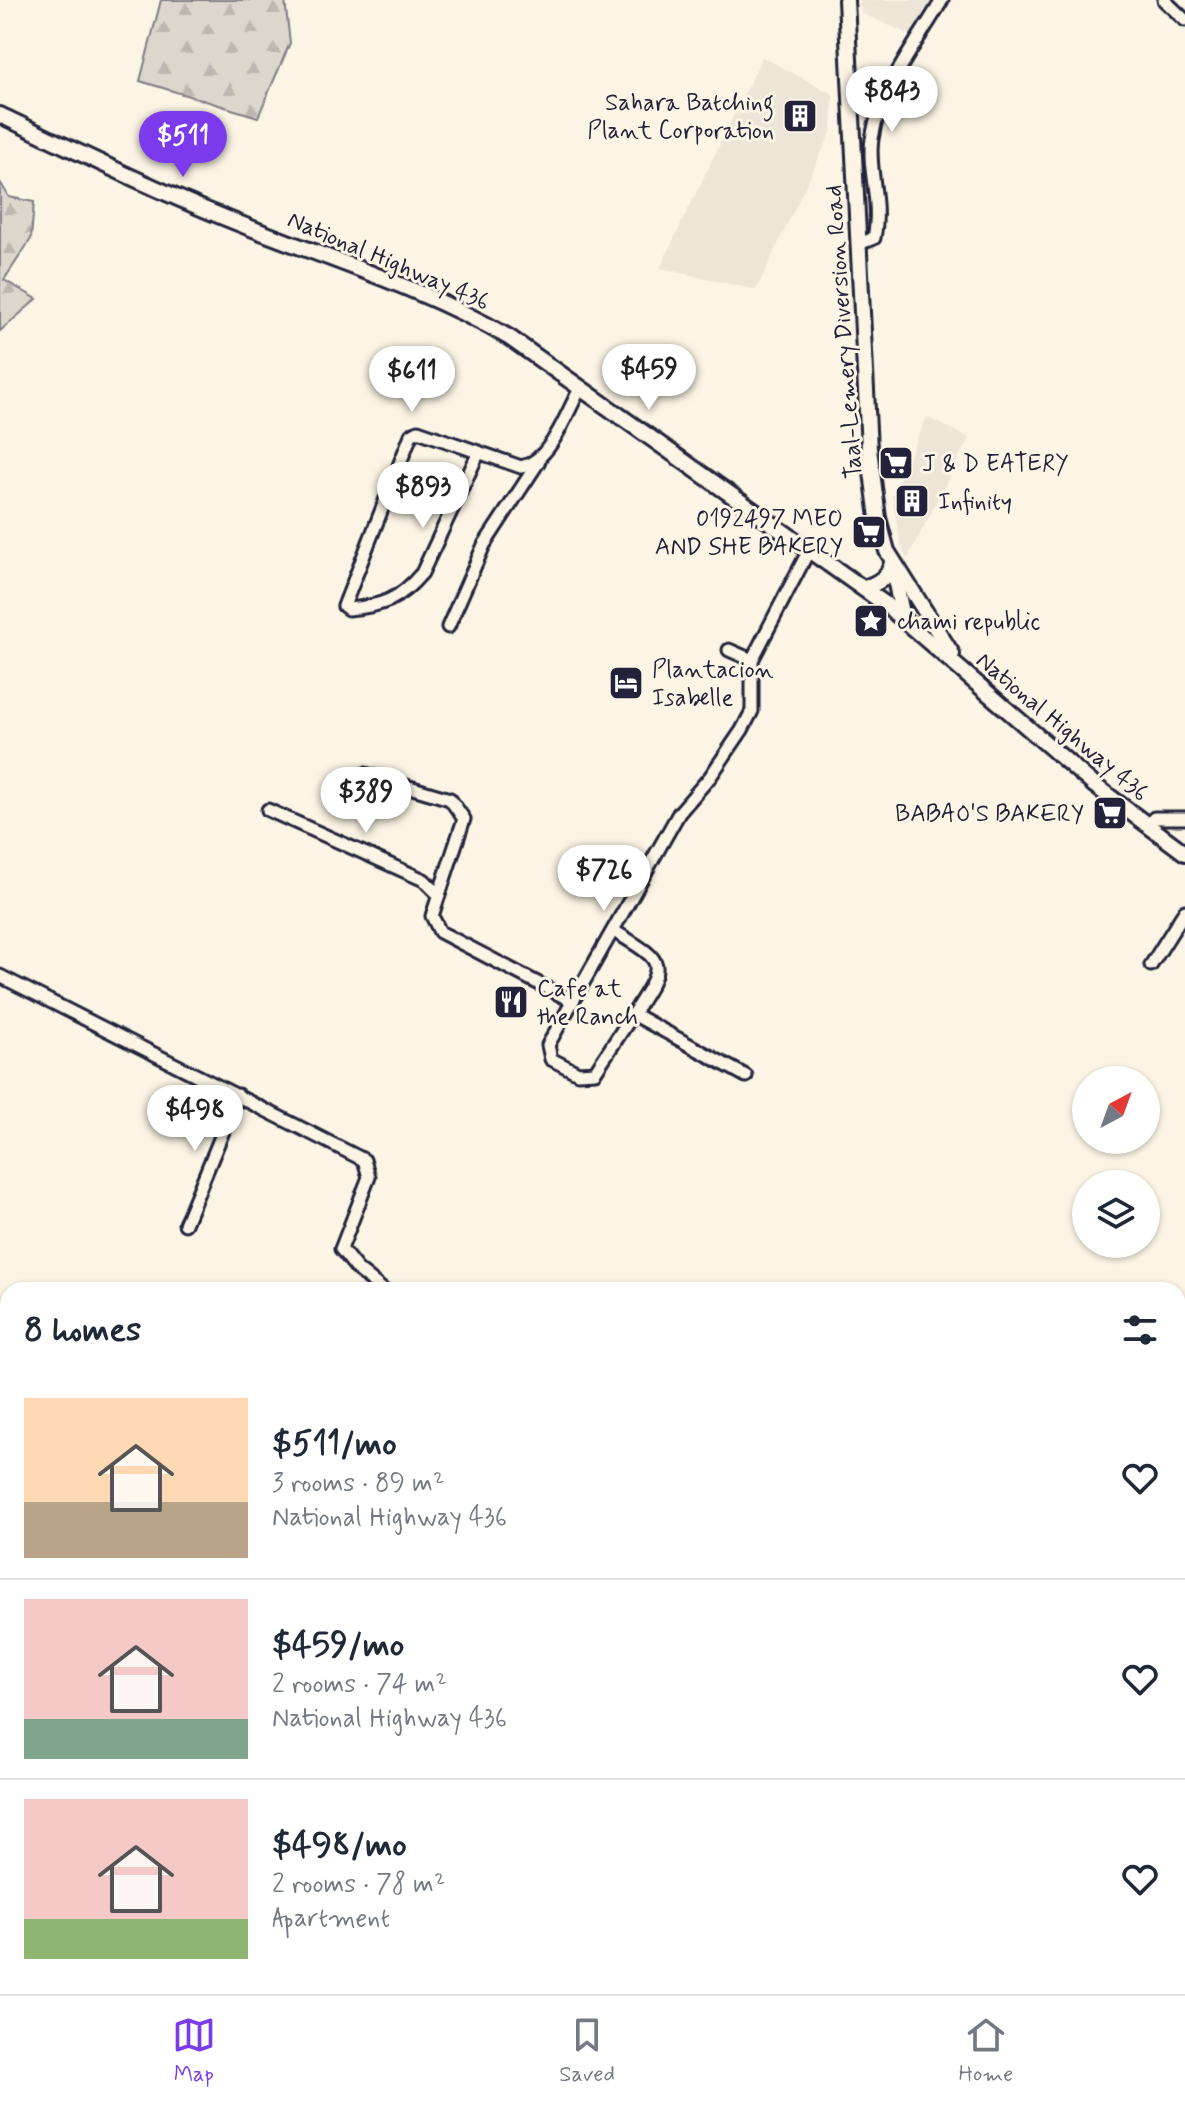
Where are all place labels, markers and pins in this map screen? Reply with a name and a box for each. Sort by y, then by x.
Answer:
pin: $843 [845,66,939,134]
place label: Sahara Batching Plant Corporation [587,88,774,147]
building icon: Sahara Batching Plant Corporation [781,97,819,135]
pin: $511 [136,111,230,179]
pin: $459 [602,344,696,412]
pin: $611 [365,346,459,414]
supermarket icon: J & D EATERY [877,444,915,482]
place label: J & D EATERY [922,449,1069,480]
pin: $893 [376,462,470,530]
building icon: Infinity [893,482,931,520]
place label: Infinity [938,487,1012,518]
place label: 0192497 MEO AND SHE BAKERY [655,504,843,563]
supermarket icon: 0192497 MEO AND SHE BAKERY [850,513,888,551]
place icon: chami republic [852,602,890,640]
place label: chami republic [897,607,1040,638]
place label: Plantacion Isabelle [652,655,774,714]
hotel icon: Plantacion Isabelle [607,664,645,702]
pin: $389 [319,767,413,835]
supermarket icon: BABAO'S BAKERY [1091,794,1129,832]
place label: BABAO'S BAKERY [895,799,1084,830]
pin: $726 [557,845,651,913]
place label: Cafe at the Ranch [537,974,638,1033]
restaurant icon: Cafe at the Ranch [492,983,530,1021]
pin: $498 [148,1085,242,1153]

